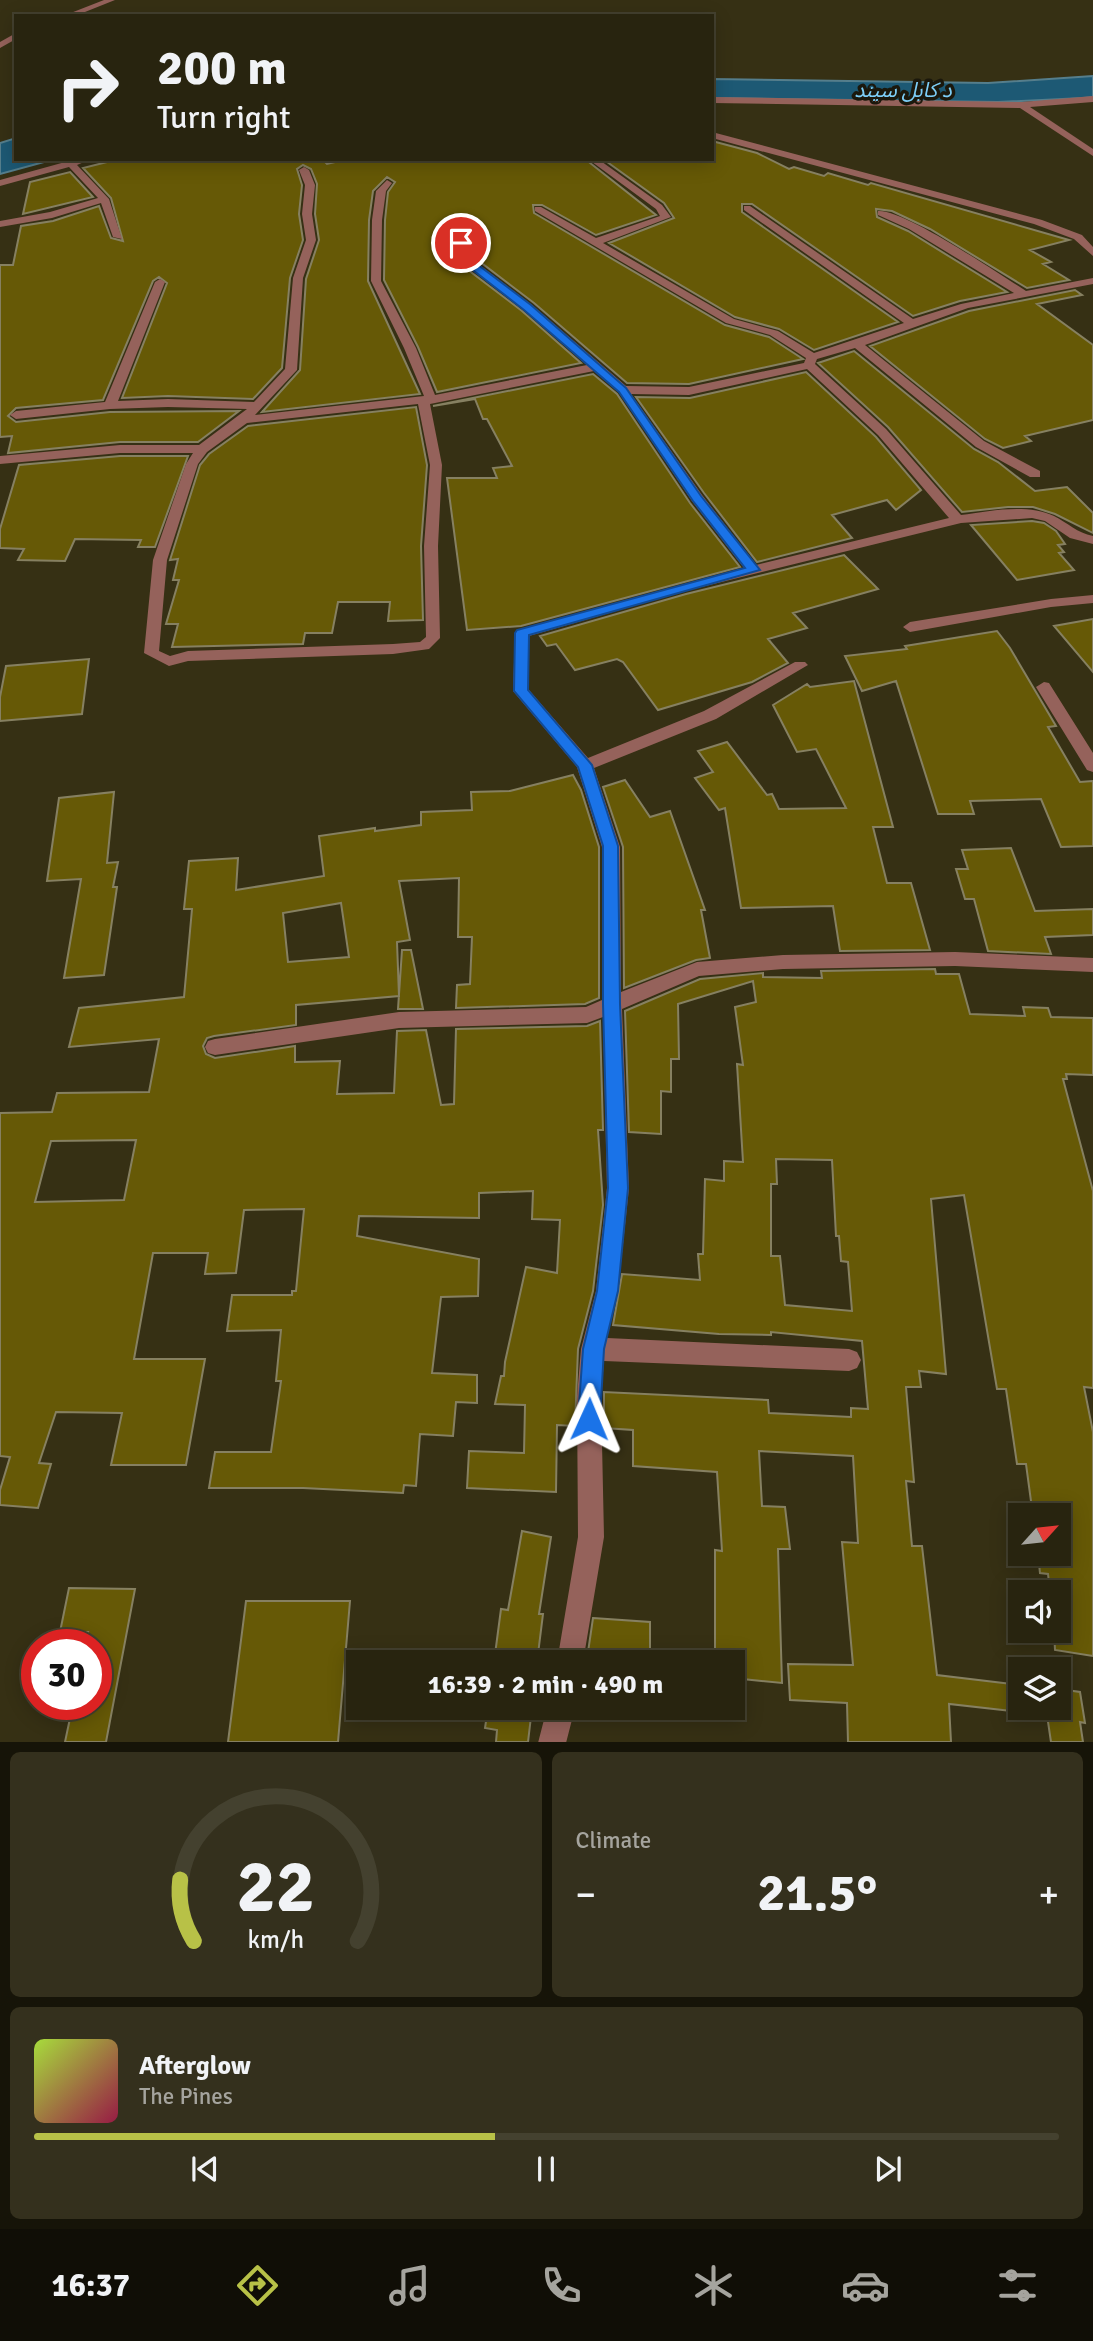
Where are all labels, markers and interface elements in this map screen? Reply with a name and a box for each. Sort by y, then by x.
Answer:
text: 200 m [157,38,287,98]
icon: right [42,42,133,133]
water label: د کابل سيند [854,77,953,103]
text: Turn right [157,98,290,137]
pin [431,213,491,273]
icon: arrive [442,224,480,262]
position arrow [552,1382,626,1456]
north arrow [1008,1503,1071,1566]
map controls [1008,1503,1071,1720]
button: sound [1008,1580,1071,1643]
speed limit sign: 30 [21,1629,112,1720]
button: layers [1008,1657,1071,1720]
text: 16:39 · 2 min · 490 m [428,1669,663,1701]
text: Climate [576,1826,651,1855]
text: 22 [236,1843,315,1932]
text: 21.5° [757,1861,877,1925]
text: − [576,1871,596,1918]
text: + [1038,1871,1059,1918]
text: km/h [247,1923,304,1954]
text: Afterglow [139,2050,251,2082]
text: The Pines [139,2082,233,2111]
icon: previous [186,2150,224,2188]
icon: pause [527,2150,565,2188]
icon: next [869,2150,907,2188]
icon: directions [233,2261,282,2310]
icon: music [385,2261,434,2310]
icon: phone [537,2261,586,2310]
icon: climate [689,2261,738,2310]
icon: car [841,2261,890,2310]
icon: filters [993,2261,1042,2310]
text: 16:37 [51,2266,130,2305]

